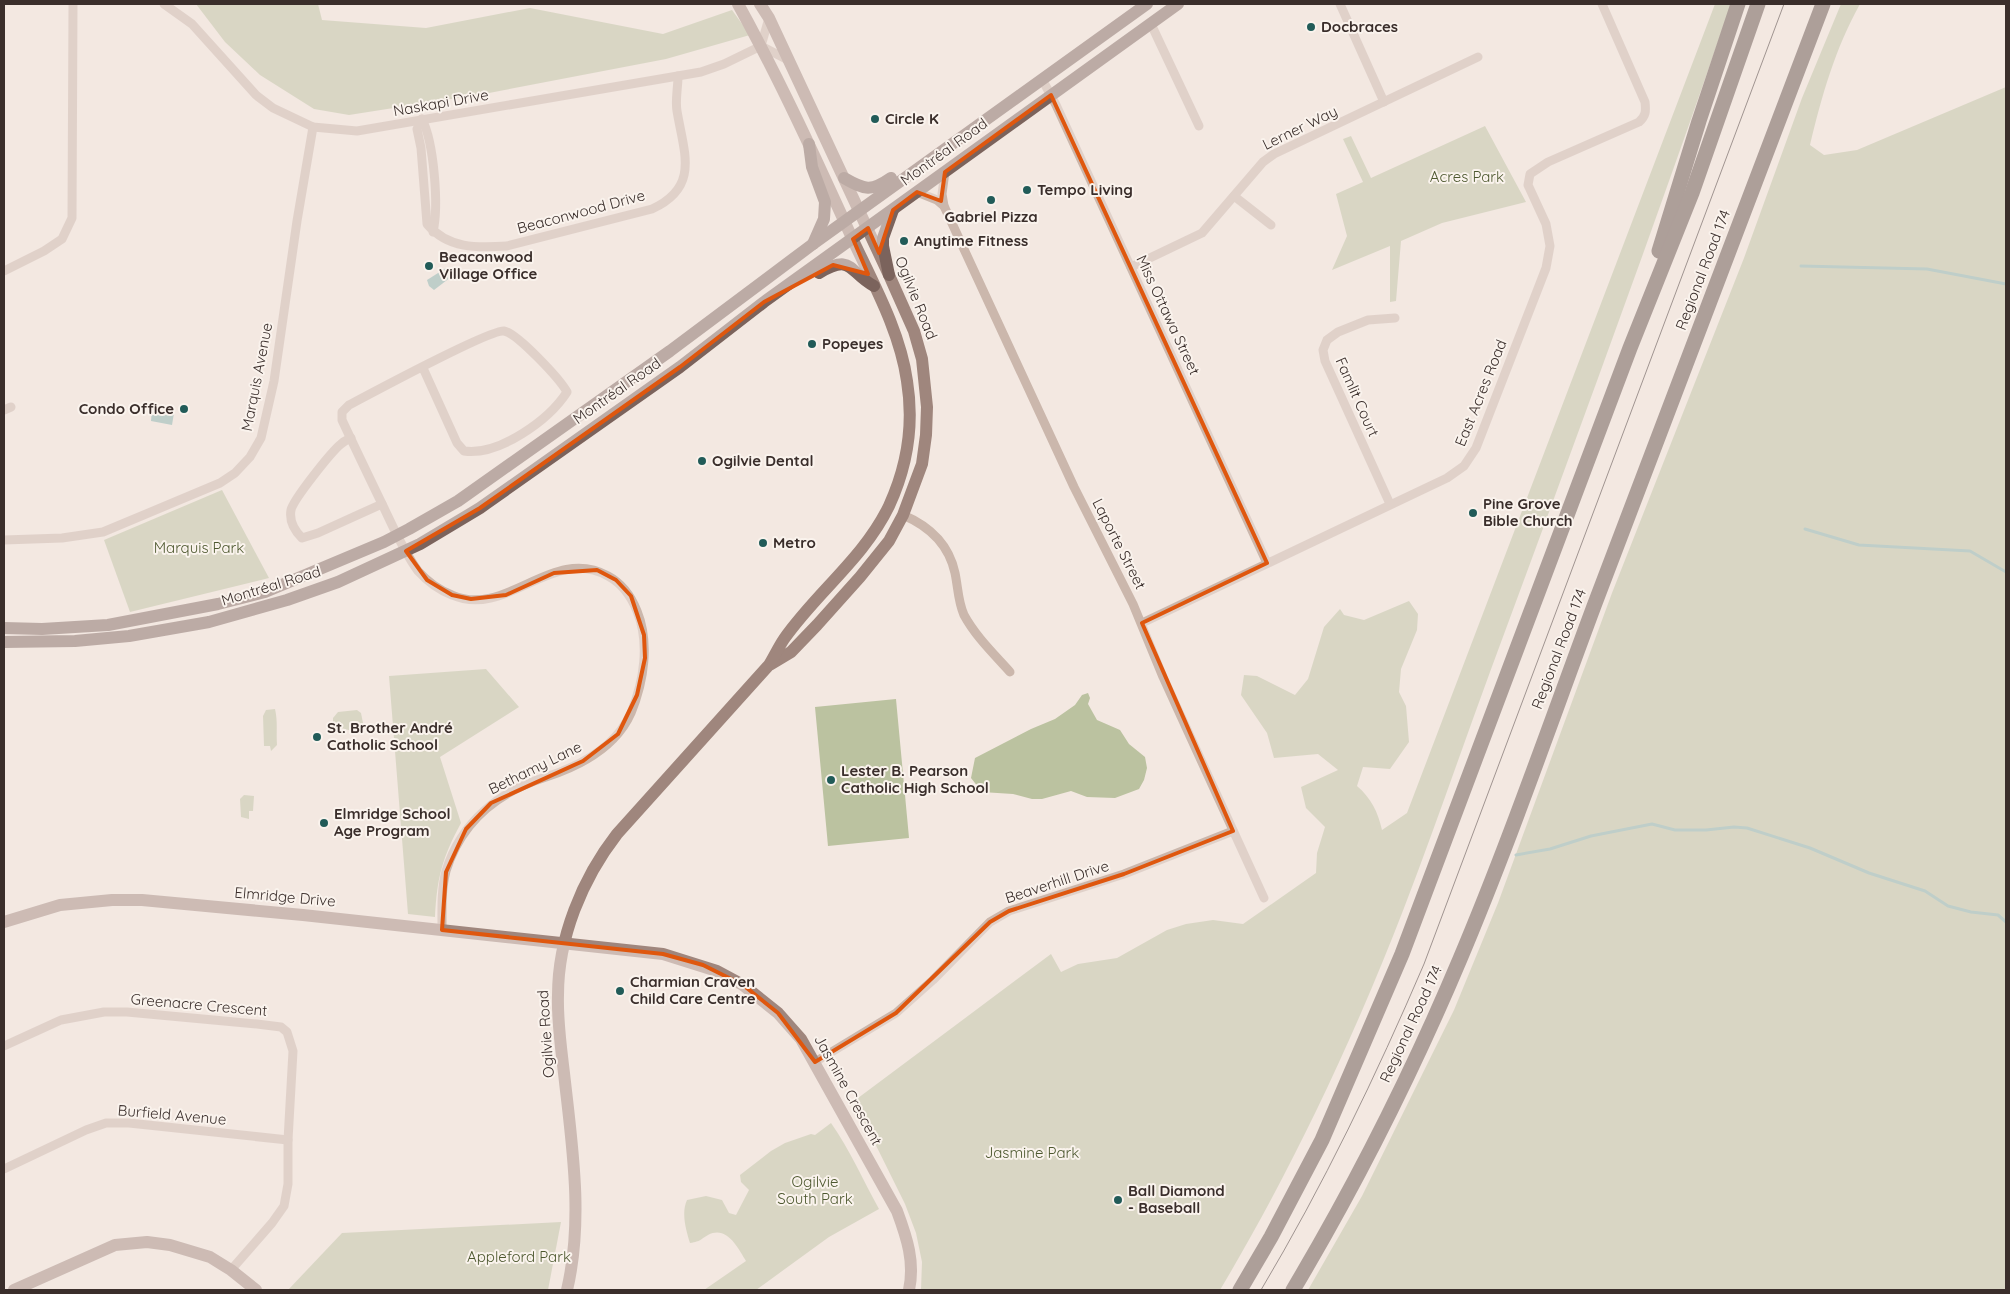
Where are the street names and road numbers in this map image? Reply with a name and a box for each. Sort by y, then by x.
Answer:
street label: Naskapi Drive [392,85,490,120]
street label: Lerner Way [1259,101,1340,154]
street label: Montréal Road [896,114,991,190]
street label: Beaconwood Drive [515,185,647,238]
street label: Regional Road 174 [1671,207,1734,333]
street label: Miss Ottawa Street [1132,252,1205,378]
street label: Ogilvie Road [891,253,942,342]
street label: Marquis Avenue [237,321,276,433]
street label: East Acres Road [1450,337,1511,449]
street label: Montréal Road [569,353,664,428]
street label: Famlit Court [1331,354,1383,440]
street label: Laporte Street [1088,495,1151,592]
street label: Montréal Road [219,561,323,610]
street label: Regional Road 174 [1527,586,1590,712]
street label: Bethamy Lane [485,737,584,798]
street label: Beaverhill Drive [1002,856,1111,907]
street label: Elmridge Drive [234,883,336,910]
street label: Regional Road 174 [1375,962,1446,1085]
street label: Greenacre Crescent [130,989,268,1020]
street label: Ogilvie Road [533,989,558,1079]
street label: Jasmine Crescent [810,1031,887,1148]
street label: Burfield Avenue [117,1100,227,1129]

